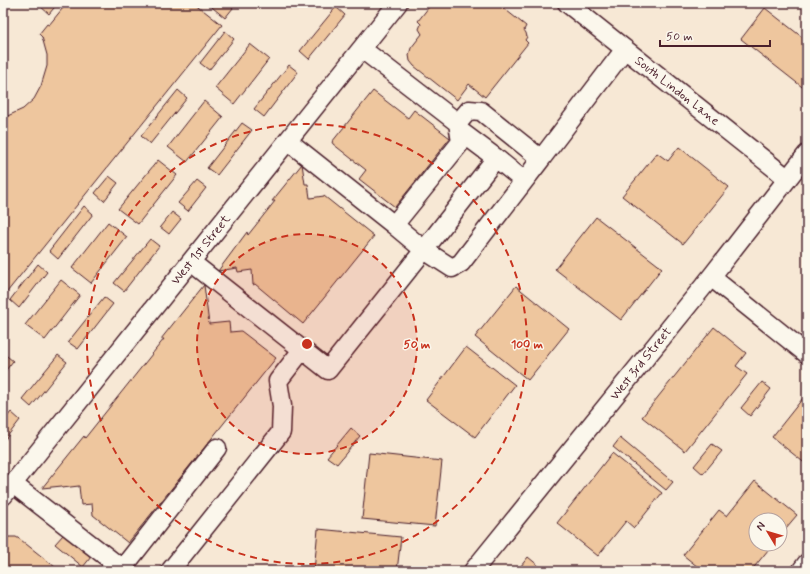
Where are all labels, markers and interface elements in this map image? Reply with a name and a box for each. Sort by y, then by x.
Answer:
scale bar [660,22,770,48]
text: 50 m [666,29,693,45]
street label: South Lindon Lane [631,52,723,130]
street label: West 1st Street [167,211,235,289]
street label: West 3rd Street [606,324,676,404]
centre of rings [300,337,314,351]
text: 50 m [404,337,431,353]
text: 100 m [511,337,544,353]
north arrow [748,512,788,552]
text: N [753,519,769,534]

